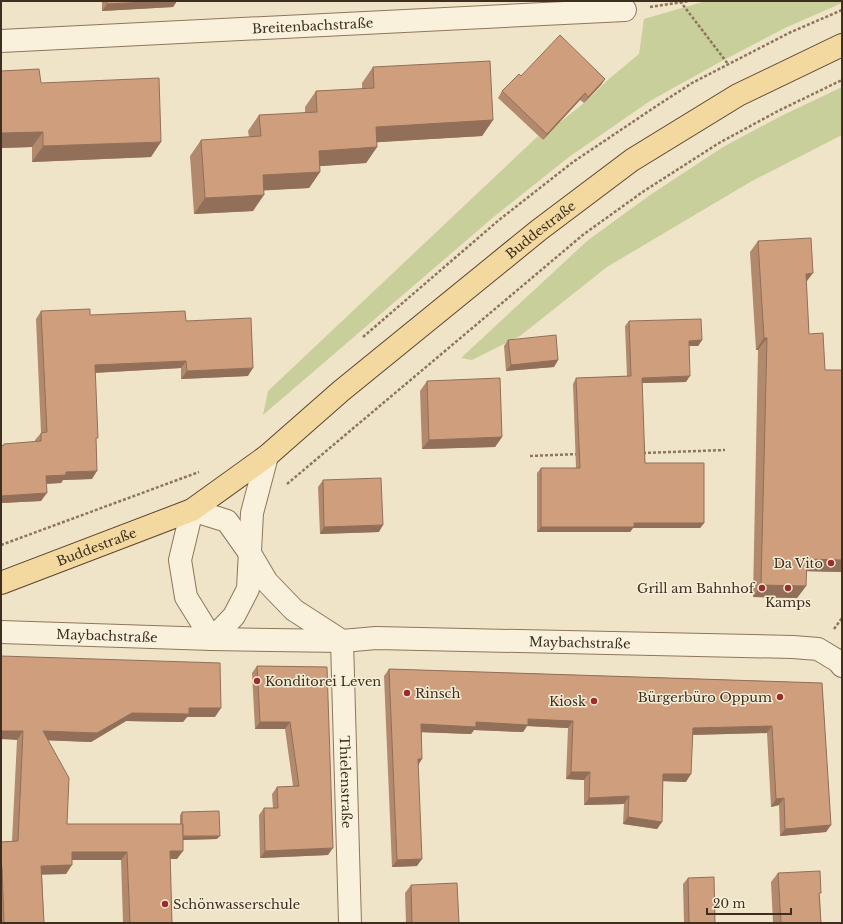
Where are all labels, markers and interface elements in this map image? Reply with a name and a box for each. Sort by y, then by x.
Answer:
street label: Breitenbachstraße [252,14,374,37]
street label: Buddestraße [502,197,579,262]
street label: Buddestraße [54,524,139,570]
place label: Da Vito [773,555,823,572]
marker: Da Vito [826,558,836,568]
place label: Grill am Bahnhof [637,580,756,597]
marker: Grill am Bahnhof [757,583,767,593]
marker: Kamps [783,583,793,593]
place label: Kamps [765,594,811,611]
street label: Maybachstraße [56,625,158,646]
street label: Maybachstraße [529,633,631,652]
place label: Konditorei Leven [265,673,381,690]
marker: Konditorei Leven [252,676,262,686]
place label: Rinsch [415,685,461,702]
marker: Rinsch [402,688,412,698]
place label: Bürgerbüro Oppum [638,689,772,706]
marker: Bürgerbüro Oppum [775,692,785,702]
place label: Kiosk [549,693,586,710]
marker: Kiosk [589,696,599,706]
street label: Thielenstraße [336,735,356,828]
scale bar [707,890,791,916]
place label: Schönwasserschule [173,896,300,913]
text: 20 m [713,896,745,911]
marker: Schönwasserschule [160,899,170,909]

